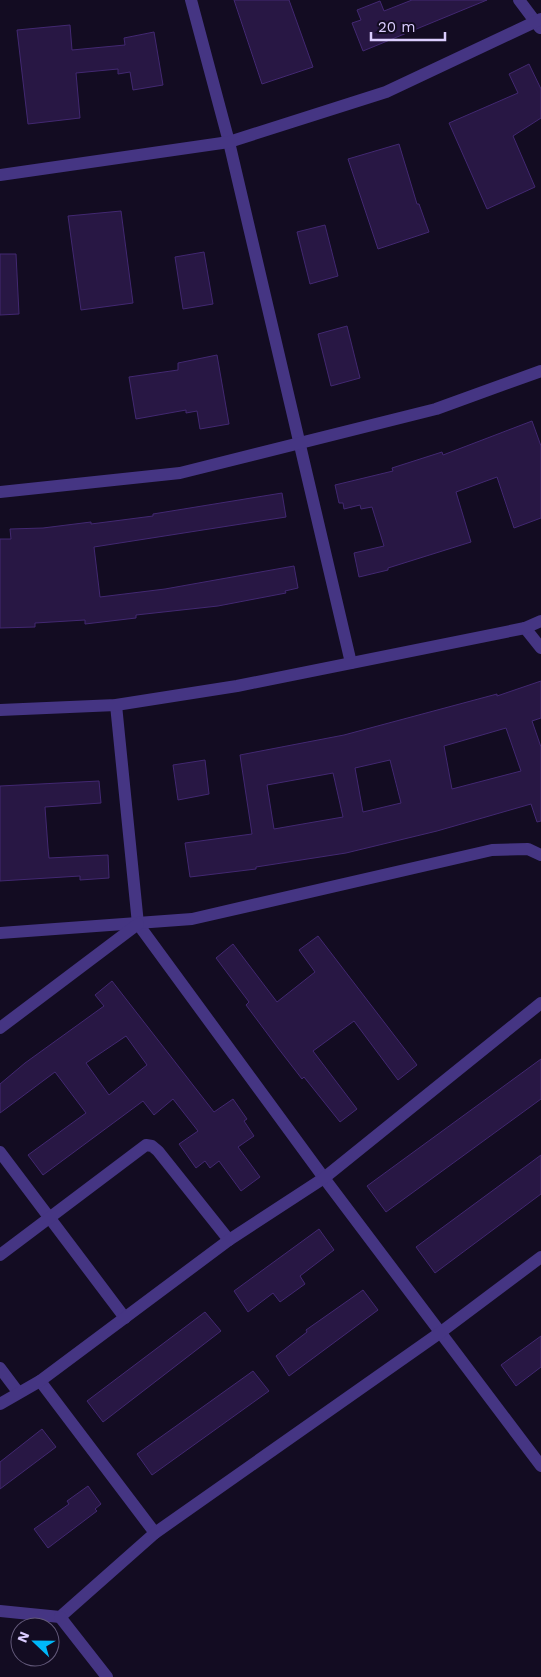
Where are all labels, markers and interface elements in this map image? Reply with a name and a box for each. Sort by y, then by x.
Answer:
scale bar [371,10,445,42]
text: 20 m [378,18,416,36]
north arrow [10,1617,60,1667]
text: N [14,1629,32,1645]

